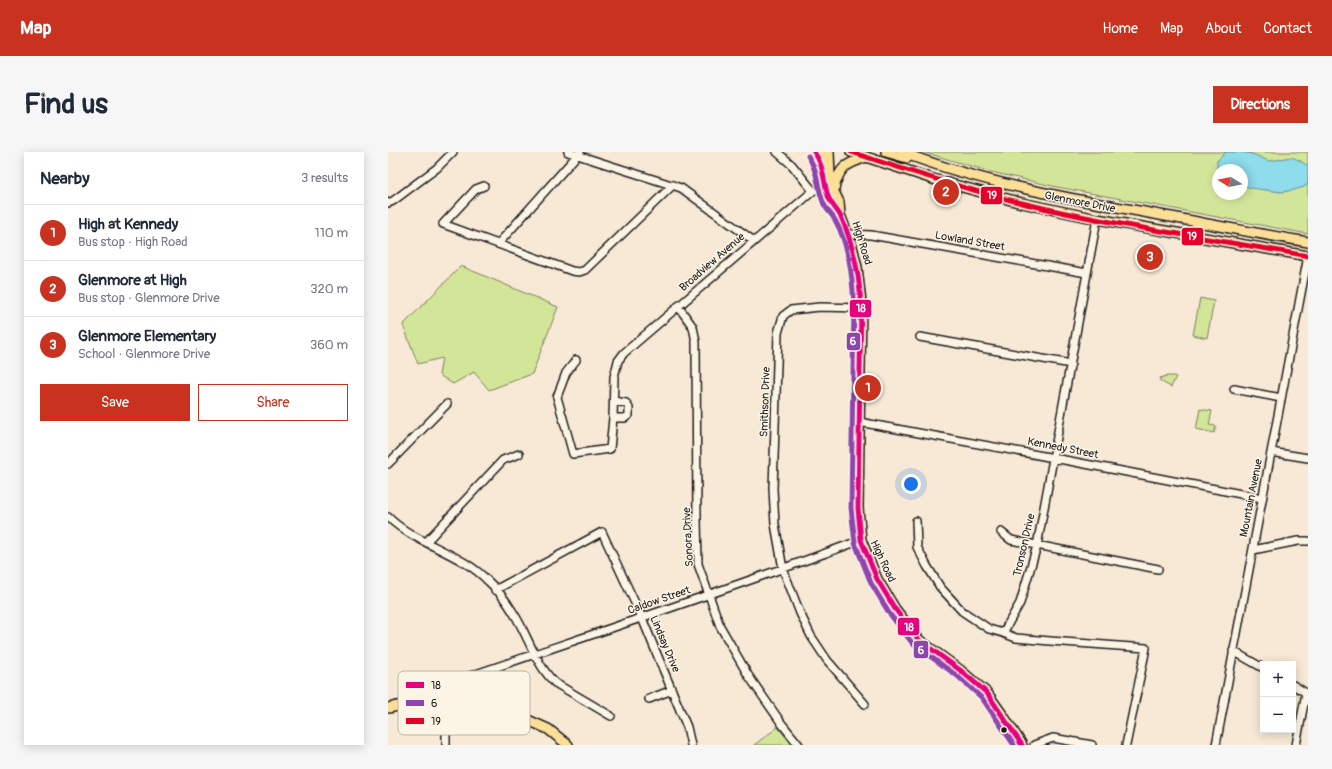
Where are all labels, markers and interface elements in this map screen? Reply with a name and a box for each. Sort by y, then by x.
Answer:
text: Map [20,16,51,40]
text: Home [1103,20,1138,37]
text: Map [1160,20,1183,37]
text: About [1205,20,1241,37]
text: Contact [1263,20,1312,37]
button: Directions [1213,86,1308,123]
text: Find us [24,87,108,122]
north arrow [1212,164,1248,200]
text: Nearby [40,168,89,189]
text: 3 results [301,170,348,186]
pin: 2 [933,177,959,207]
line badge: 19 [980,186,1003,205]
text: 19 [987,189,997,202]
street label: Glenmore Drive [1043,189,1117,215]
text: High at Kennedy [78,215,178,234]
street label: High Road [849,220,875,266]
text: 1 [50,225,56,241]
text: 110 m [315,225,348,241]
line badge: 19 [1181,227,1204,246]
street label: Lowland Street [934,228,1006,254]
street label: Broadview Avenue [677,230,748,294]
text: 19 [1187,230,1197,243]
text: Bus stop · High Road [78,234,188,250]
pin: 3 [1137,242,1163,272]
text: Glenmore at High [78,271,187,290]
text: 2 [49,281,57,297]
text: 320 m [310,281,348,297]
text: Bus stop · Glenmore Drive [78,290,220,306]
line badge: 18 [849,299,872,318]
text: 18 [856,302,866,315]
text: Glenmore Elementary [78,327,216,346]
line badge: 6 [846,332,861,351]
text: 6 [850,335,857,348]
text: 3 [49,337,57,353]
text: 360 m [310,337,348,353]
text: School · Glenmore Drive [78,346,210,362]
street label: Smithson Drive [757,366,773,437]
pin: 1 [855,373,881,403]
button: Save [40,384,190,421]
button: Share [198,384,348,421]
street label: Kennedy Street [1026,435,1100,461]
street label: Mountain Avenue [1237,457,1265,538]
your location [901,474,921,494]
street label: Sonora Drive [680,506,696,567]
street label: Tronson Drive [1010,512,1038,578]
street label: High Road [868,538,898,584]
street label: Caldow Street [626,583,692,617]
street label: Lindsay Drive [647,614,683,675]
line badge: 18 [897,617,920,636]
text: 18 [904,621,914,634]
line badge: 6 [913,640,929,659]
text: 6 [918,644,925,657]
map controls [1260,661,1296,733]
button: + [1260,661,1296,697]
legend [398,671,530,735]
text: 18 [431,679,441,692]
text: 6 [431,697,437,710]
button: − [1260,697,1296,733]
text: 19 [431,715,441,728]
unlabelled marker [999,725,1009,735]

